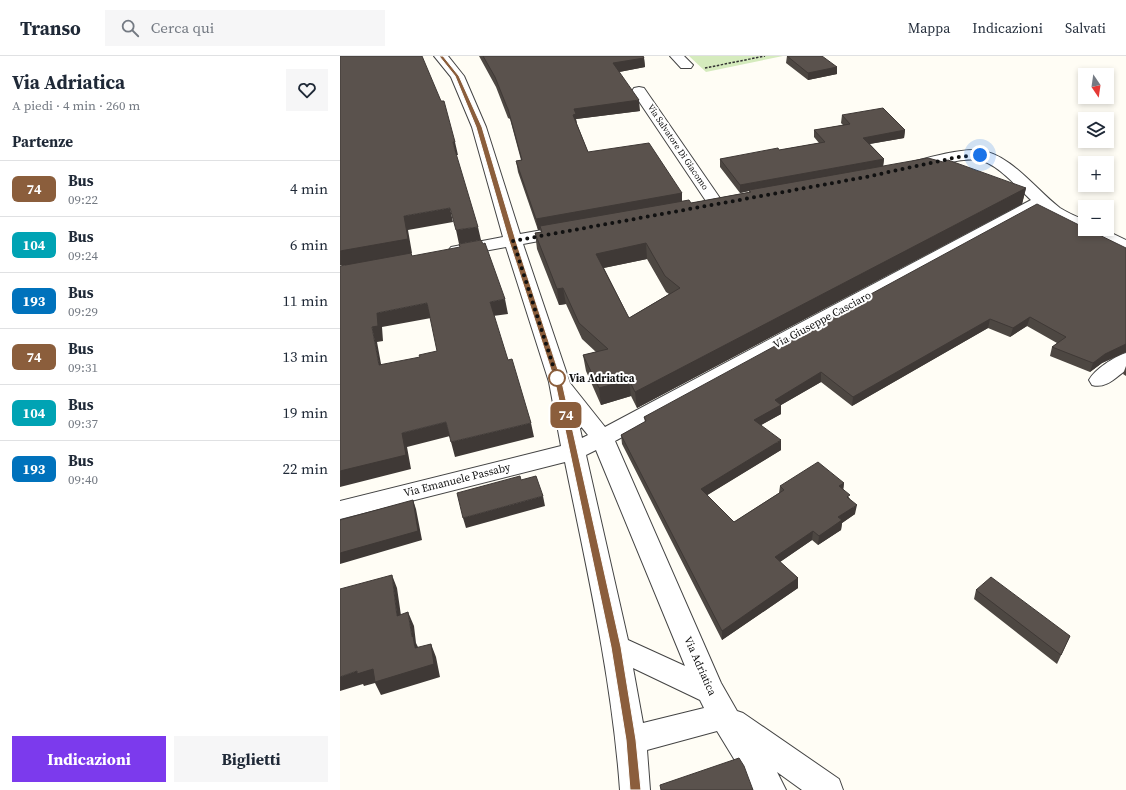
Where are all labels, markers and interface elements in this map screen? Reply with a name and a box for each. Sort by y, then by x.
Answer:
search box [105,10,385,46]
text: Transo [20,15,81,41]
icon: search [119,17,141,39]
text: Cerca qui [151,17,214,38]
text: Mappa [908,18,950,38]
text: Indicazioni [972,18,1043,38]
text: Salvati [1065,18,1106,38]
north arrow [1078,68,1114,104]
map controls [1078,68,1114,236]
text: Via Adriatica [12,69,125,95]
button: heart [286,69,328,111]
text: A piedi · 4 min · 260 m [12,97,140,114]
street label: Via Salvatore Di Giacomo [645,102,711,192]
button: layers [1078,112,1114,148]
text: Partenze [12,131,73,152]
your location [970,145,990,165]
button: + [1078,156,1114,192]
text: Bus [68,170,94,191]
text: 4 min [290,178,328,199]
text: 74 [26,179,42,199]
text: 09:22 [68,191,98,208]
button: − [1078,200,1114,236]
text: Bus [68,226,94,247]
text: 6 min [290,234,328,255]
text: 104 [23,235,45,255]
text: 09:24 [68,247,98,264]
text: Bus [68,282,94,303]
street label: Via Giuseppe Casciaro [770,288,874,352]
text: 11 min [282,290,328,311]
text: 193 [23,291,45,311]
text: 09:29 [68,303,98,320]
text: Bus [68,338,94,359]
text: 13 min [282,346,328,367]
text: 74 [26,347,42,367]
text: 09:31 [68,359,98,376]
marker: Via Adriatica [548,369,566,387]
place label: Via Adriatica [569,371,635,386]
text: Bus [68,394,94,415]
text: 19 min [282,402,328,423]
line badge: 74 [548,402,584,428]
text: 104 [23,403,45,423]
text: 74 [558,405,574,425]
text: 09:37 [68,415,98,432]
text: Bus [68,450,94,471]
text: 22 min [282,458,328,479]
text: 193 [23,459,45,479]
street label: Via Emanuele Passaby [402,459,512,501]
text: 09:40 [68,471,98,488]
street label: Via Adriatica [680,634,720,698]
button: Indicazioni [12,736,166,782]
button: Biglietti [174,736,328,782]

